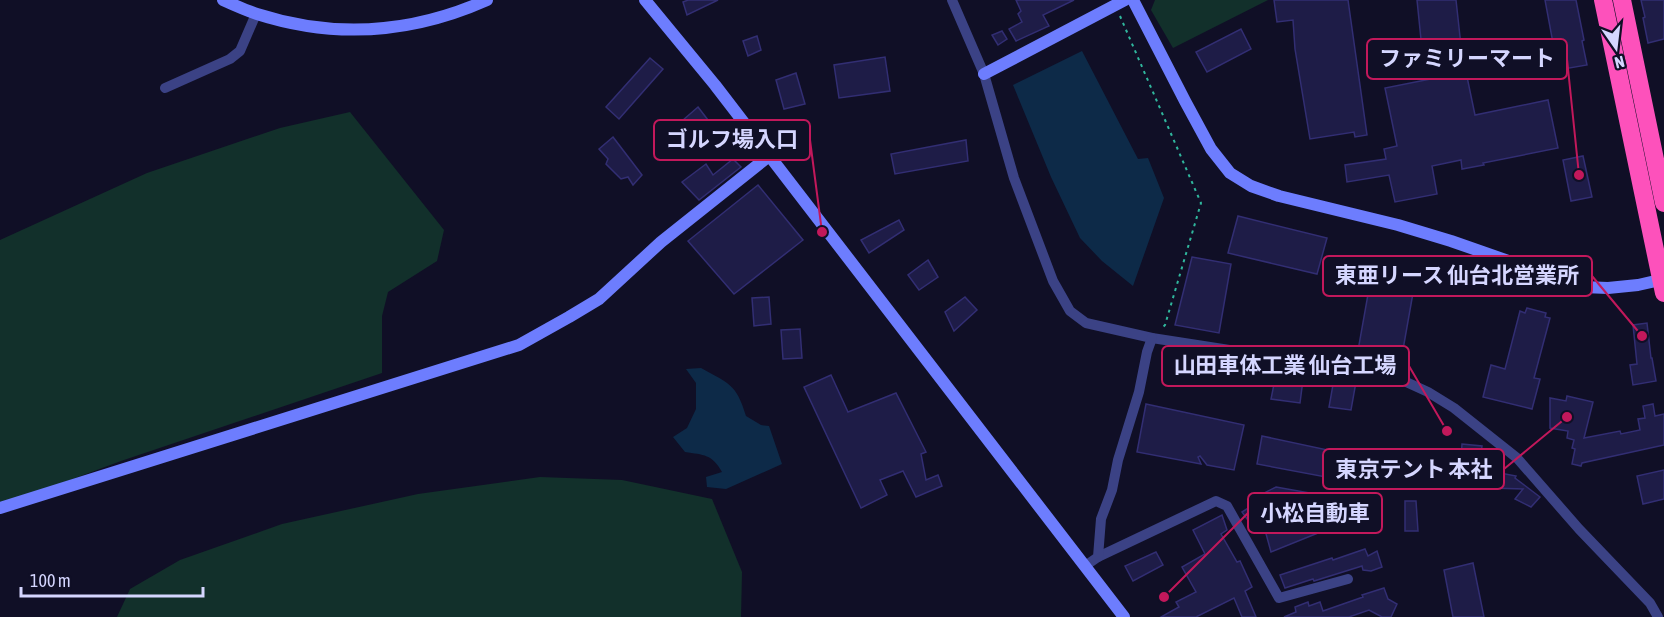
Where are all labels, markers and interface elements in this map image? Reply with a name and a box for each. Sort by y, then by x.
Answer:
north arrow [1586,18,1646,78]
callout: ファミリーマート [1367,39,1567,79]
text: ファミリーマート [1379,45,1555,71]
text: N [1613,53,1626,72]
callout: ゴルフ場入口 [654,120,810,160]
text: ゴルフ場入口 [666,126,798,152]
callout: 東亜リース 仙台北営業所 [1323,256,1592,296]
text: 東亜リース 仙台北営業所 [1335,262,1579,288]
callout: 山田車体工業 仙台工場 [1162,346,1409,386]
text: 山田車体工業 仙台工場 [1173,352,1397,378]
callout: 東京テント 本社 [1323,449,1504,489]
text: 東京テント 本社 [1335,456,1493,482]
callout: 小松自動車 [1248,493,1382,533]
text: 小松自動車 [1260,500,1370,526]
scale bar [21,560,202,598]
text: 100 m [30,570,71,591]

